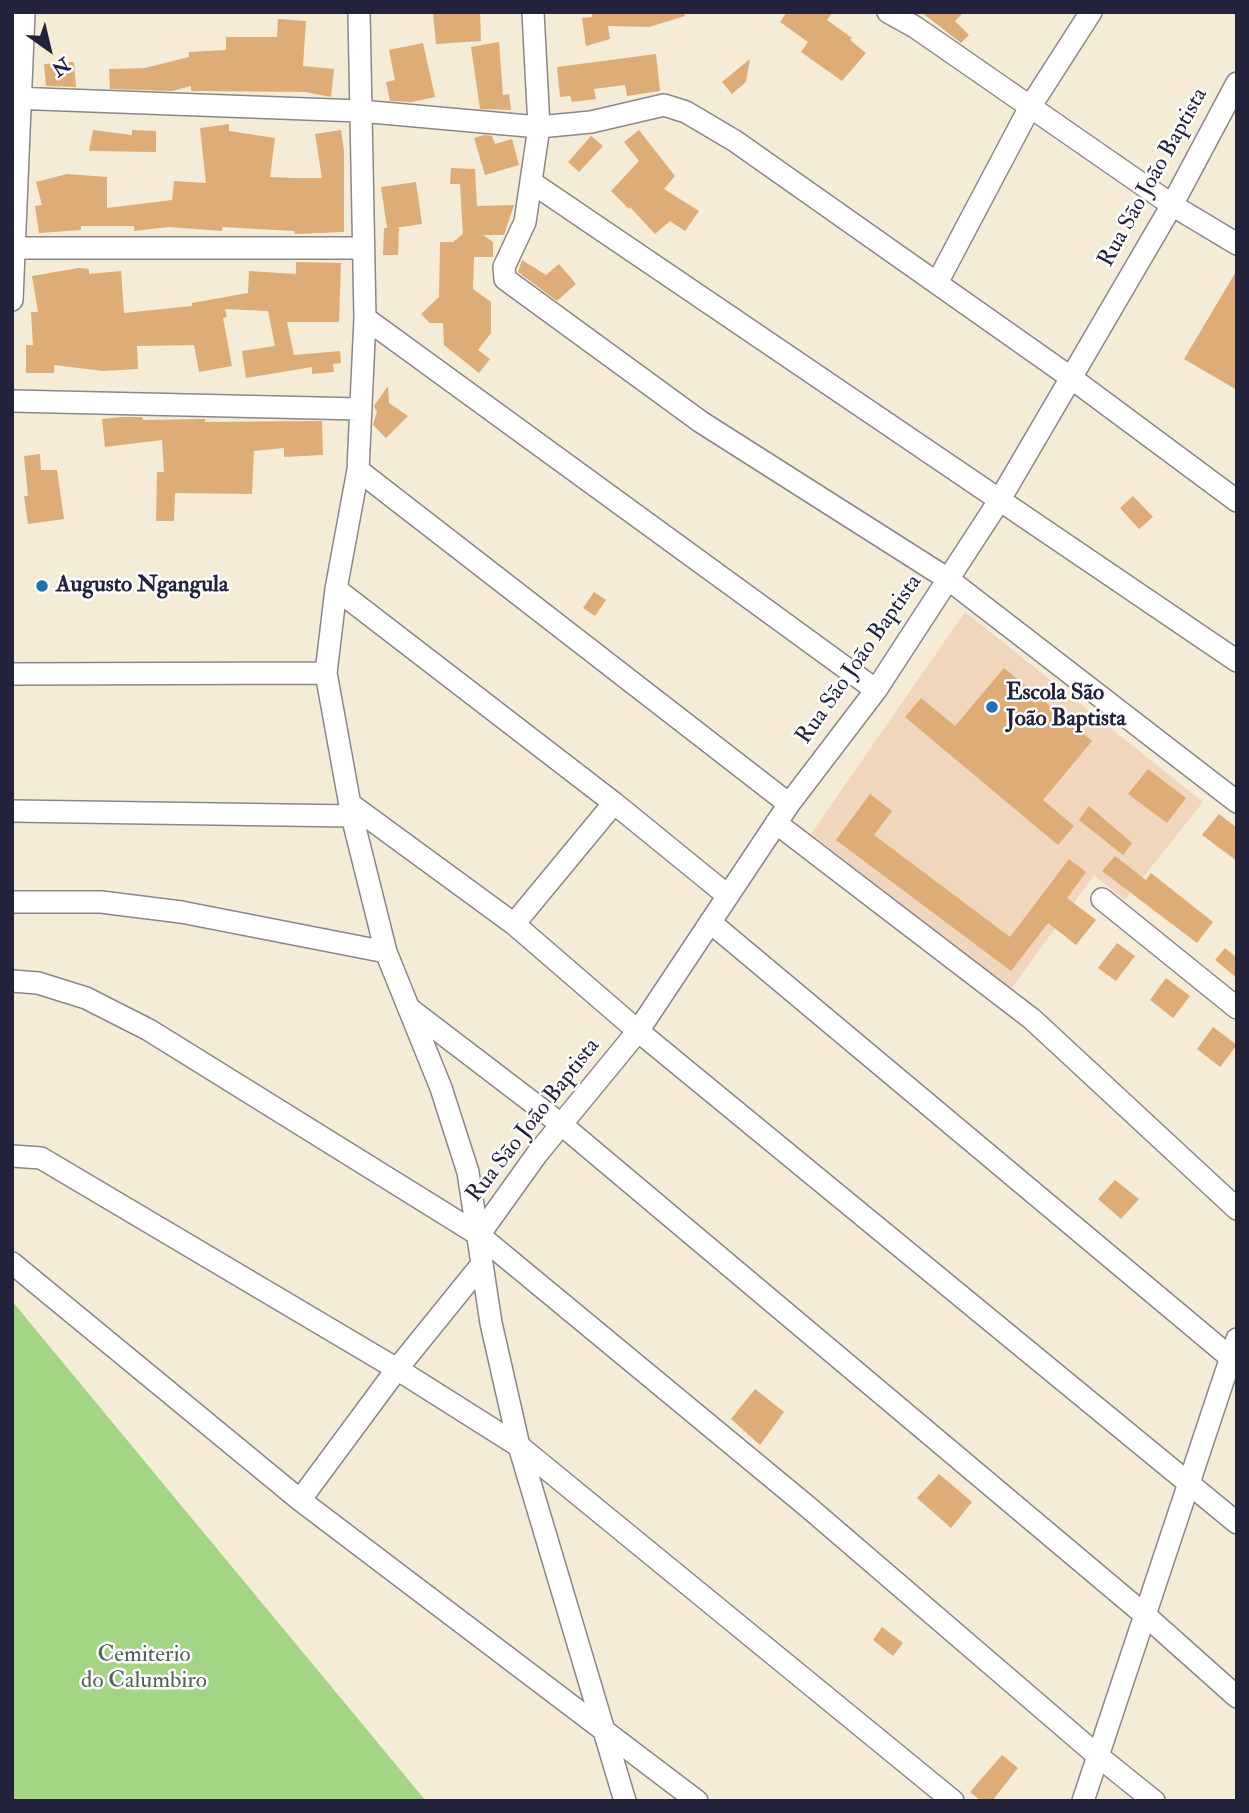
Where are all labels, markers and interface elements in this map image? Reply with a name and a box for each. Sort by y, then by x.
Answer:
north arrow [14,14,84,84]
text: N [47,52,75,81]
street label: Rua São João Baptista [1093,84,1215,272]
street label: Rua São João Baptista [791,570,929,750]
place label: Augusto Ngangula [56,572,228,600]
marker: Augusto Ngangula [34,578,50,594]
place label: Escola São João Baptista [1006,680,1126,734]
marker: Escola São João Baptista [984,699,1000,715]
street label: Rua São João Baptista [461,1034,607,1208]
park label: Cemiterio do Calumbiro [81,1642,207,1696]

